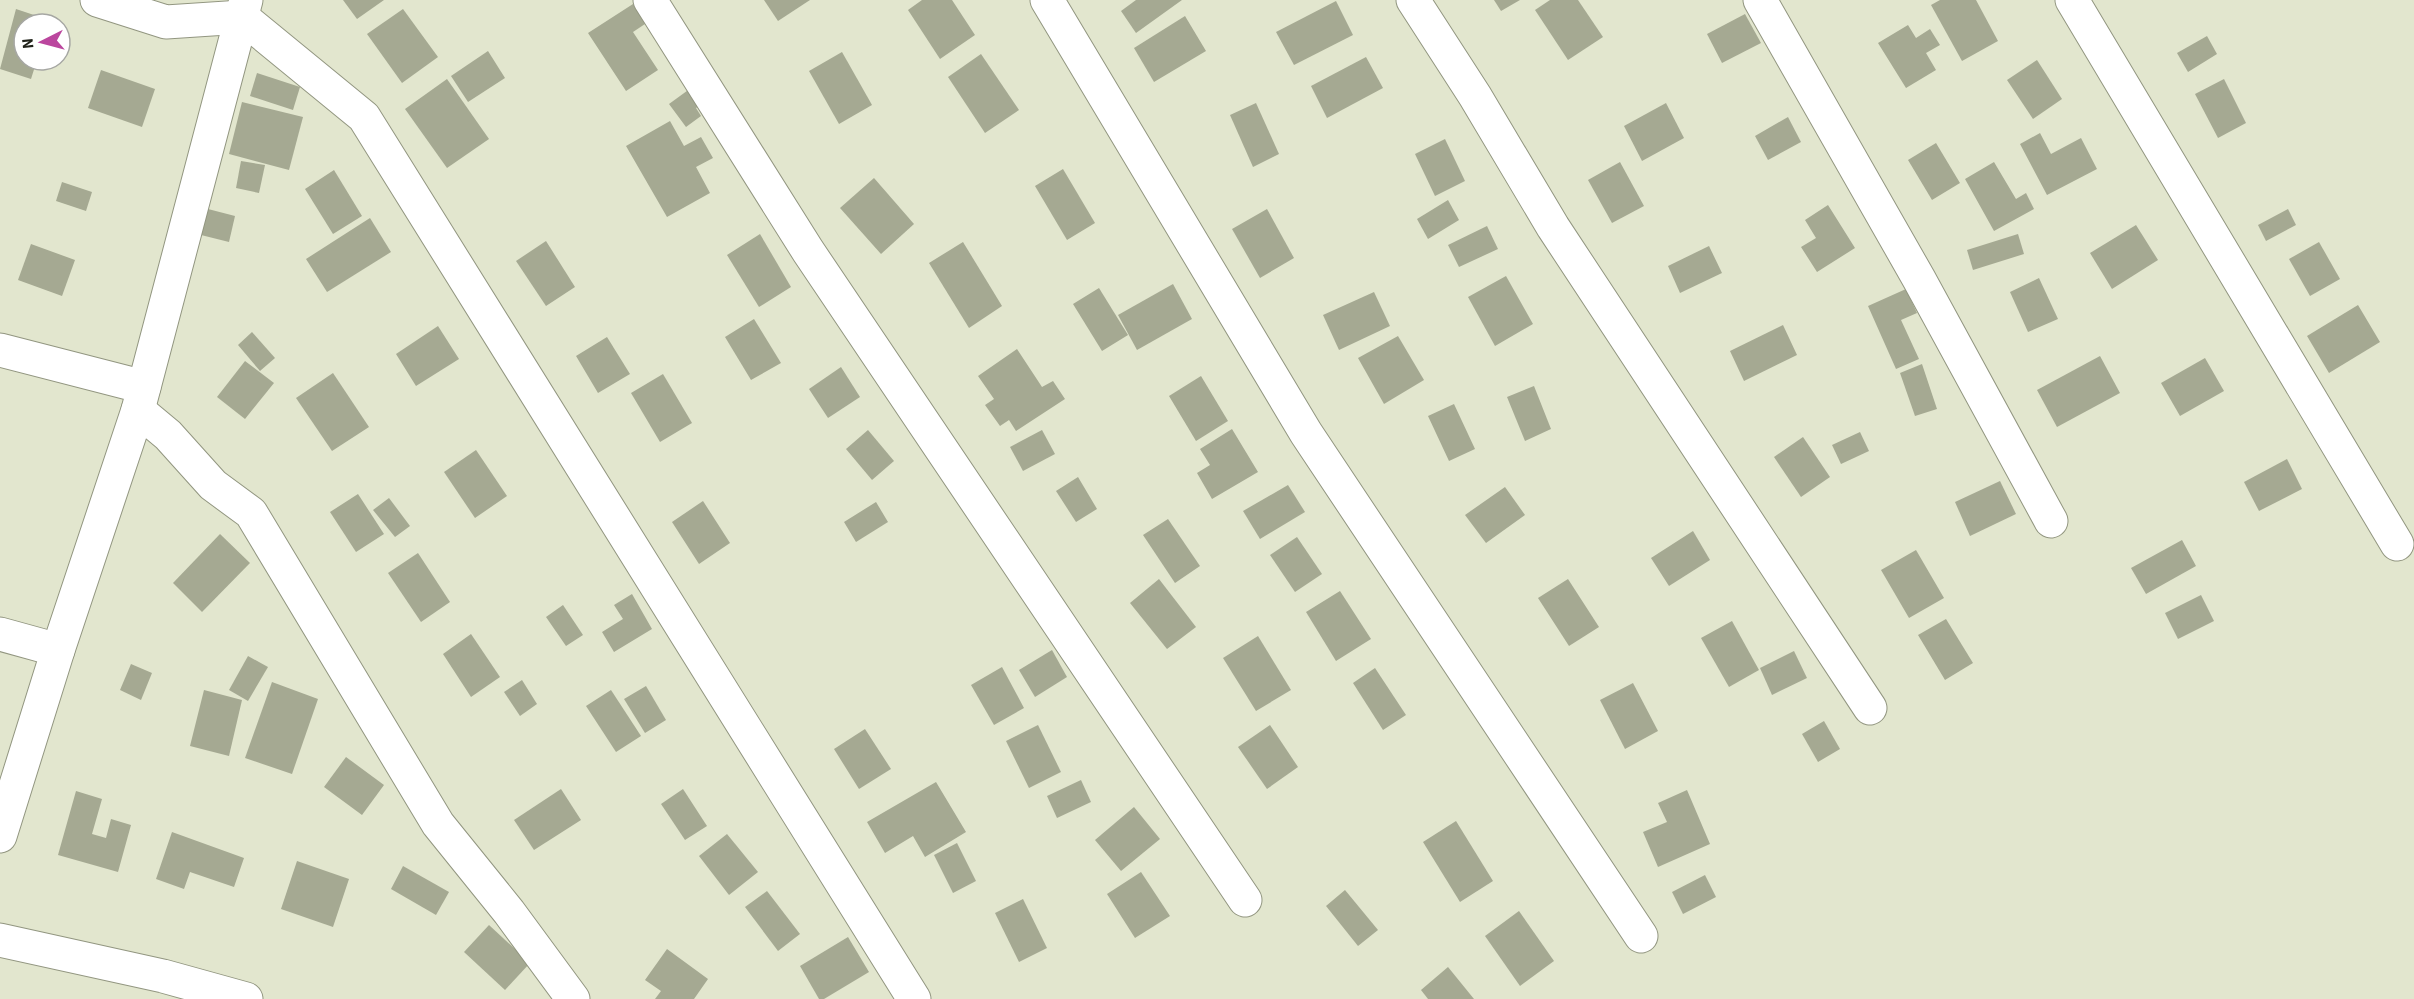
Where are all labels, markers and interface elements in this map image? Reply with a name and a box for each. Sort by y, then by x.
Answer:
north arrow [12,12,72,72]
text: N [17,37,40,50]

